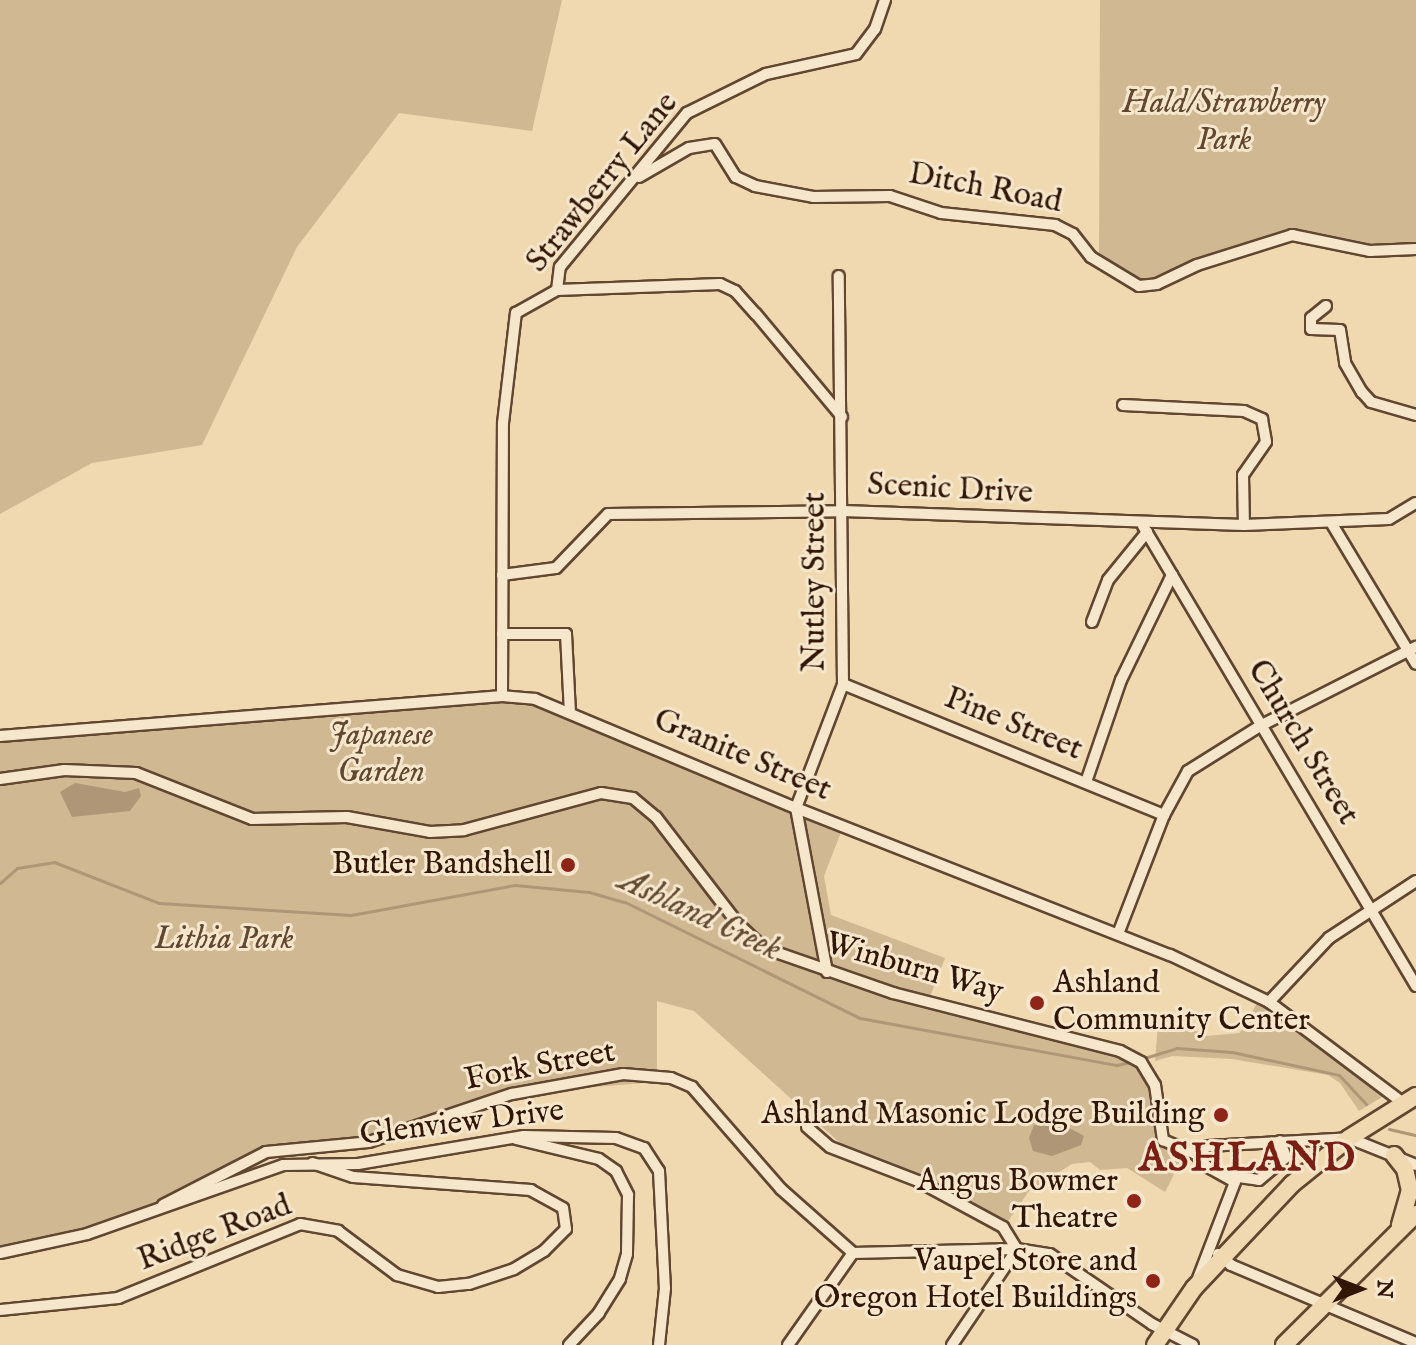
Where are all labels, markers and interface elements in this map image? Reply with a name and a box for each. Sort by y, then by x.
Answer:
street label: Strawberry Lane [519,85,687,281]
park label: Hald/Strawberry Park [1123,86,1325,161]
street label: Ditch Road [905,155,1065,223]
street label: Scenic Drive [866,466,1034,514]
street label: Nutley Street [797,492,835,672]
street label: Church Street [1238,654,1366,832]
street label: Pine Street [938,680,1088,770]
street label: Granite Street [648,701,836,811]
park label: Japanese Garden [329,718,433,793]
place label: Butler Bandshell [332,846,552,884]
marker: Butler Bandshell [559,856,577,874]
water label: Ashland Creek [613,860,787,970]
park label: Lithia Park [154,921,294,959]
street label: Winburn Way [821,925,1007,1013]
place label: Ashland Community Center [1053,966,1310,1041]
marker: Ashland Community Center [1028,994,1046,1012]
street label: Fork Street [462,1034,618,1100]
street label: Glenview Drive [358,1092,566,1156]
place label: Ashland Masonic Lodge Building [761,1096,1205,1134]
marker: Ashland Masonic Lodge Building [1212,1106,1230,1124]
district label: ASHLAND [1139,1136,1357,1184]
place label: Angus Bowmer Theatre [917,1164,1118,1239]
street label: Ridge Road [133,1187,297,1281]
marker: Angus Bowmer Theatre [1125,1192,1143,1210]
place label: Vaupel Store and Oregon Hotel Buildings [814,1244,1137,1319]
north arrow [1320,1249,1400,1329]
marker: Vaupel Store and Oregon Hotel Buildings [1144,1272,1162,1290]
text: N [1370,1279,1398,1299]

